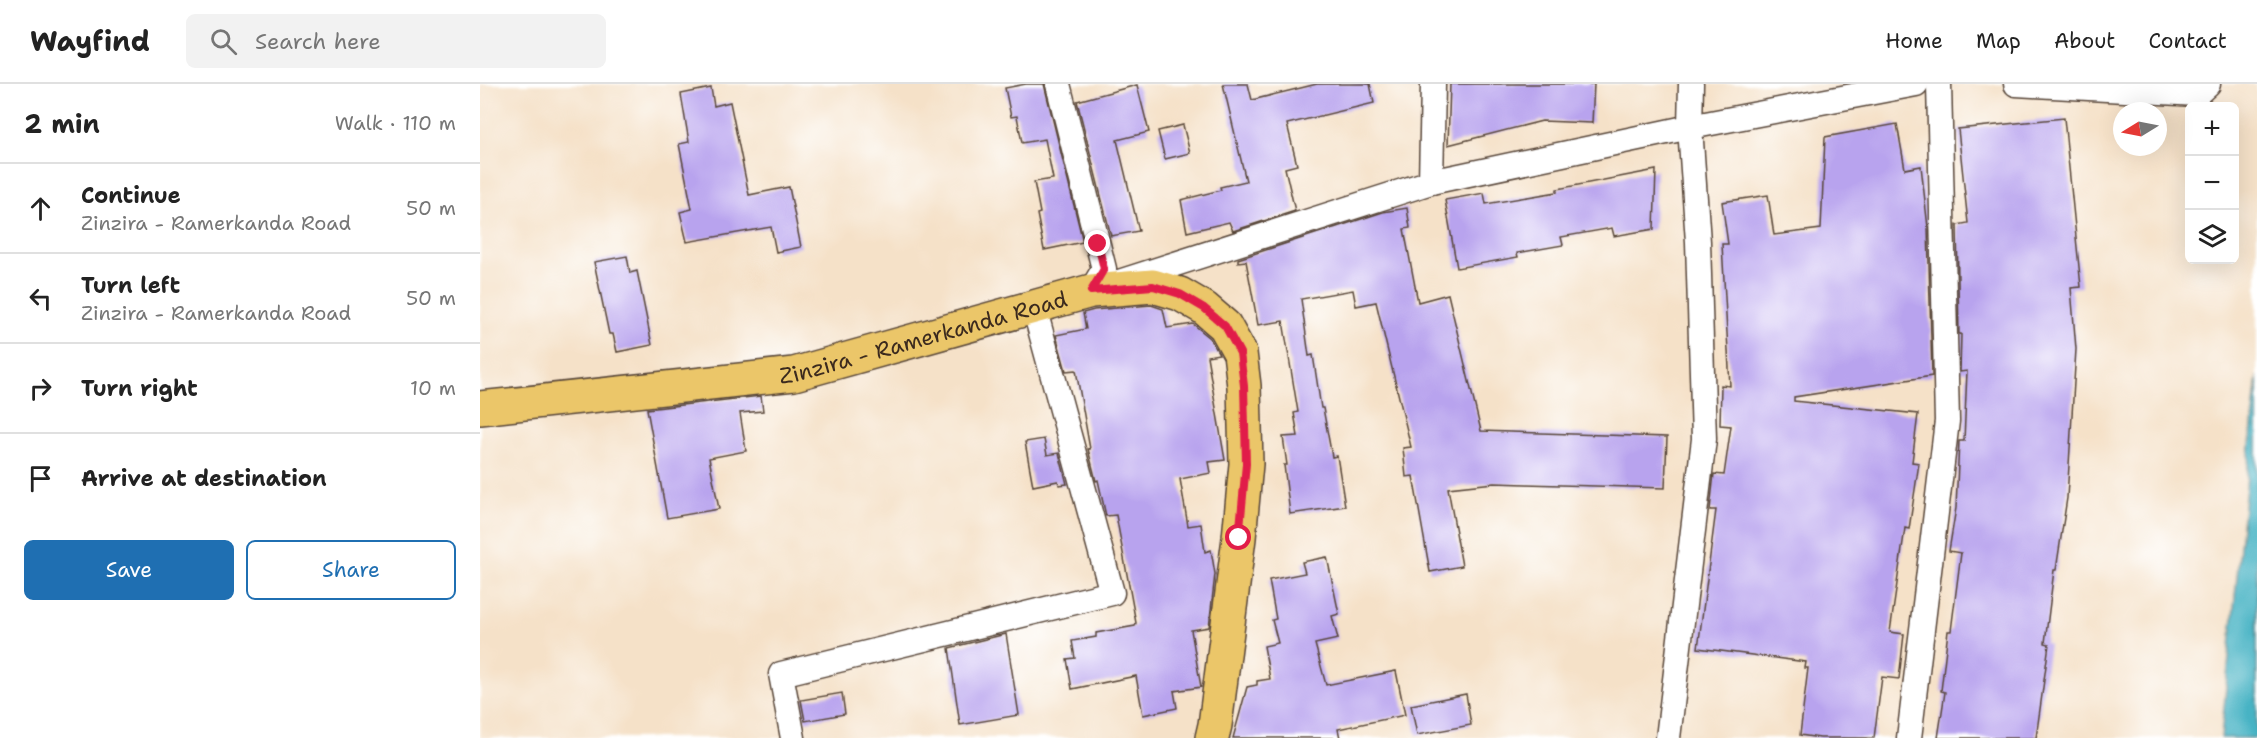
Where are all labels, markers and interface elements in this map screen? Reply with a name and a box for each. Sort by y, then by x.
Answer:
search box [186,14,606,68]
text: Wayfind [30,22,150,60]
icon: search [207,25,240,58]
text: Search here [255,27,381,56]
text: Home [1885,27,1943,55]
text: Map [1976,27,2021,55]
text: About [2054,27,2115,55]
text: Contact [2148,27,2227,55]
north arrow [2113,102,2167,156]
map controls [2185,102,2239,264]
button: + [2185,102,2239,156]
text: 2 min [24,106,100,141]
text: Walk · 110 m [335,110,456,136]
button: − [2185,156,2239,210]
text: Continue [81,181,181,210]
icon: ahead [24,192,57,225]
text: 50 m [406,195,456,221]
text: Zinzira - Ramerkanda Road [81,210,351,236]
button: layers [2185,210,2239,264]
route end [1084,230,1110,256]
text: Turn left [81,271,180,300]
icon: left [24,282,57,315]
street label: Zinzira - Ramerkanda Road [778,284,1071,390]
text: 50 m [406,285,456,311]
text: Zinzira - Ramerkanda Road [81,300,351,326]
icon: right [24,372,57,405]
text: Turn right [81,374,198,403]
text: 10 m [410,375,456,401]
icon: arrive [24,462,57,495]
text: Arrive at destination [81,464,327,493]
route start [1225,524,1251,550]
button: Save [24,540,234,600]
button: Share [246,540,456,600]

